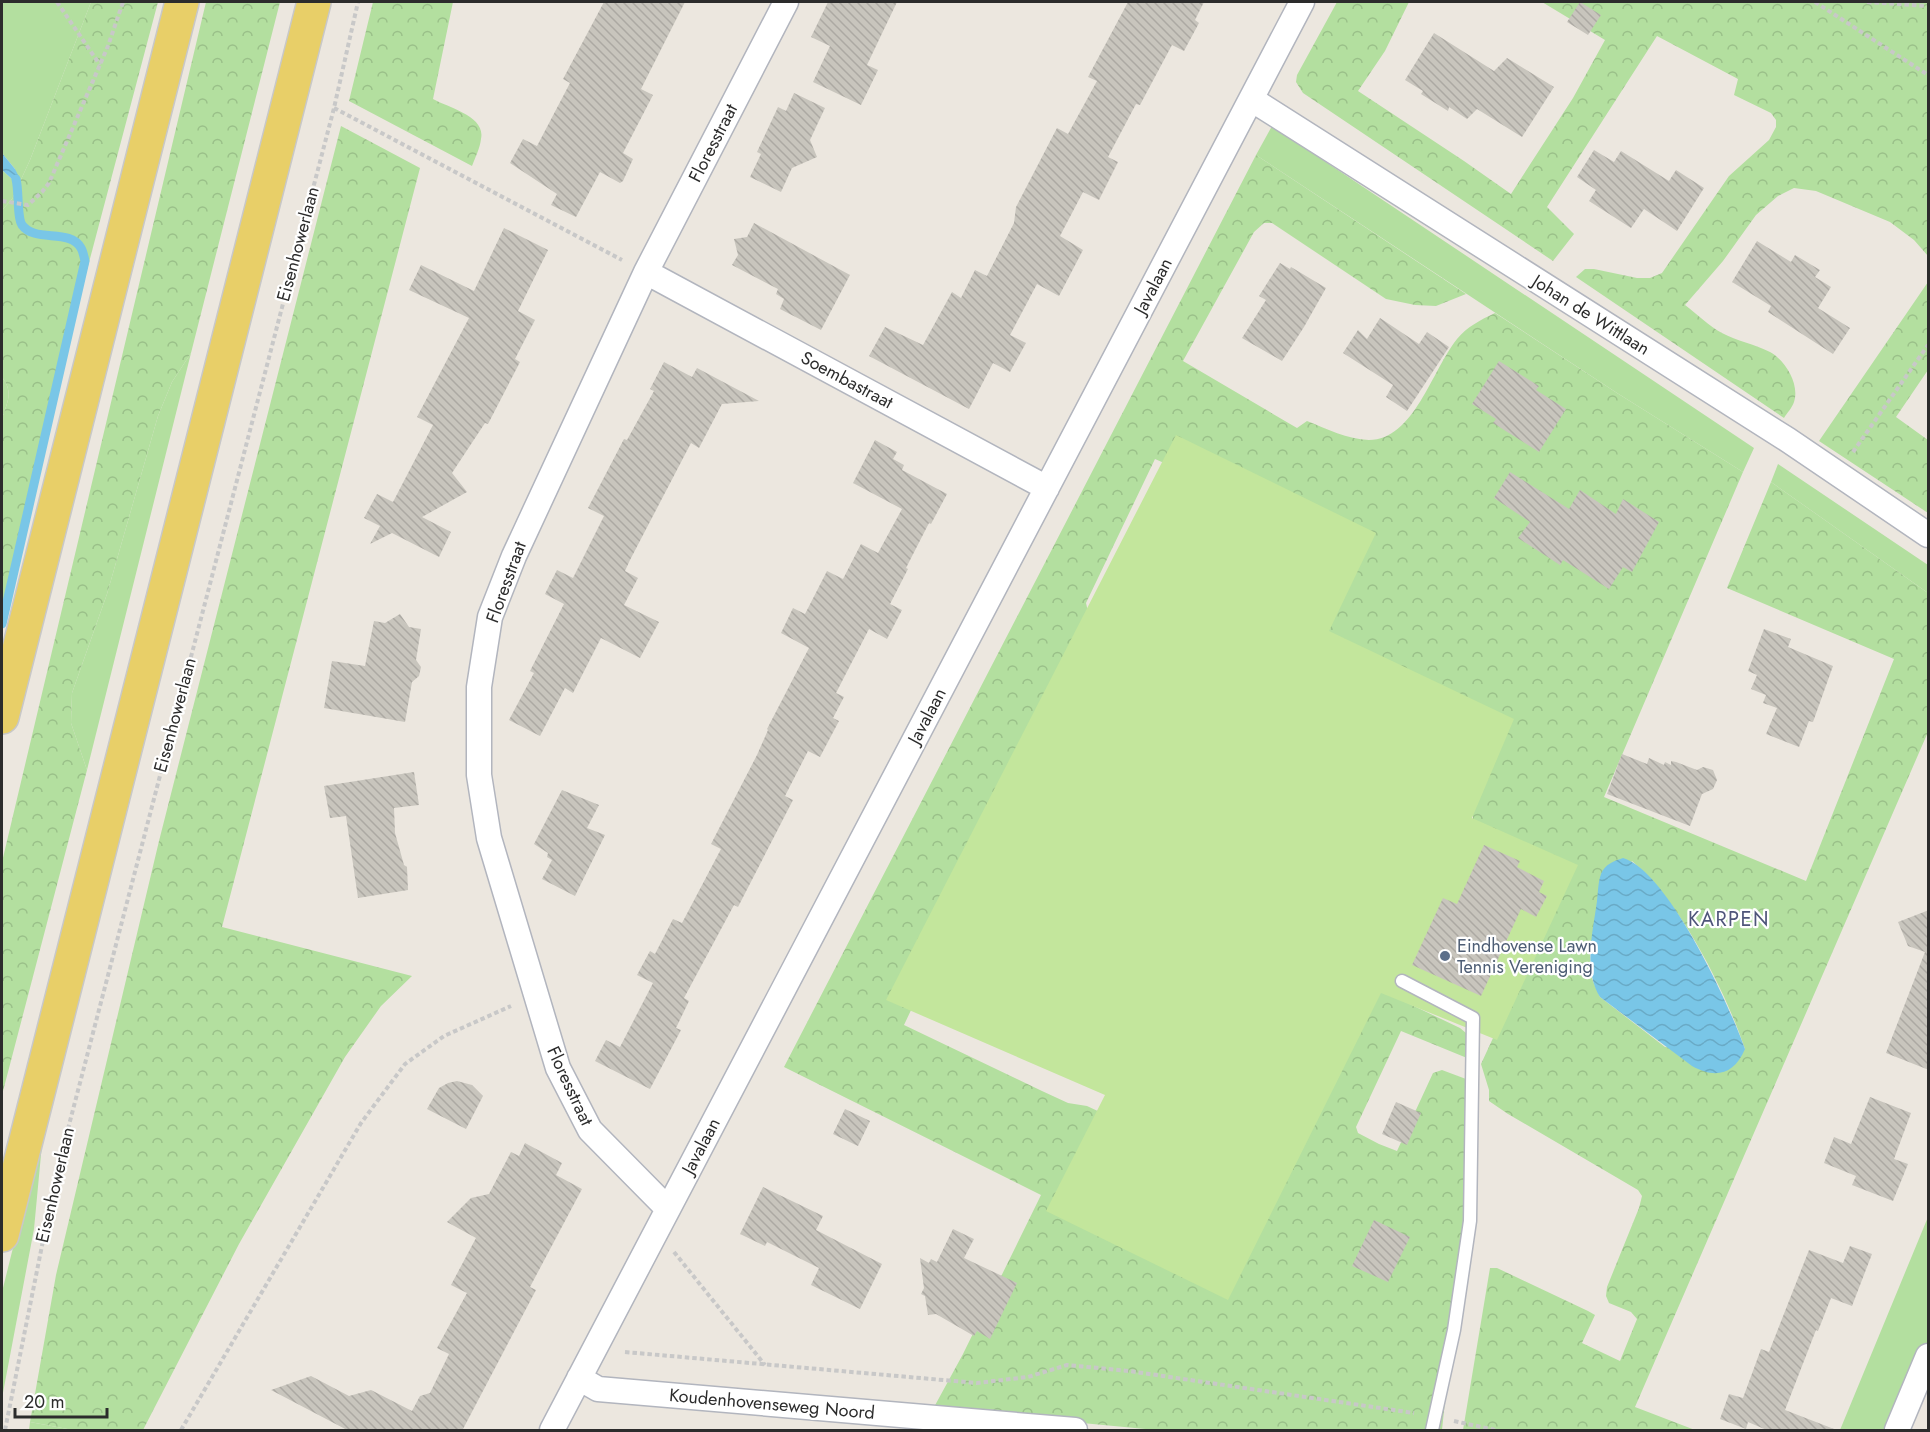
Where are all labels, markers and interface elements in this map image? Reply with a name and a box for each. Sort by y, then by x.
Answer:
street label: Floresstraat [682,99,744,187]
street label: Eisenhowerlaan [270,184,326,304]
street label: Javalaan [1126,253,1179,321]
street label: Johan de Wittlaan [1526,267,1655,362]
street label: Soembastraat [796,345,898,416]
street label: Floresstraat [479,537,533,626]
street label: Eisenhowerlaan [147,655,203,775]
street label: Javalaan [900,683,953,751]
district label: KARPEN [1688,905,1770,934]
place label: Eindhovense Lawn Tennis Vereniging [1457,933,1597,980]
marker: Eindhovense Lawn Tennis Vereniging [1438,949,1452,963]
street label: Floresstraat [540,1042,600,1131]
street label: Javalaan [674,1113,727,1181]
street label: Eisenhowerlaan [29,1125,81,1245]
scale bar [15,1381,106,1419]
street label: Koudenhovenseweg Noord [668,1382,876,1426]
text: 20 m [24,1389,64,1415]

